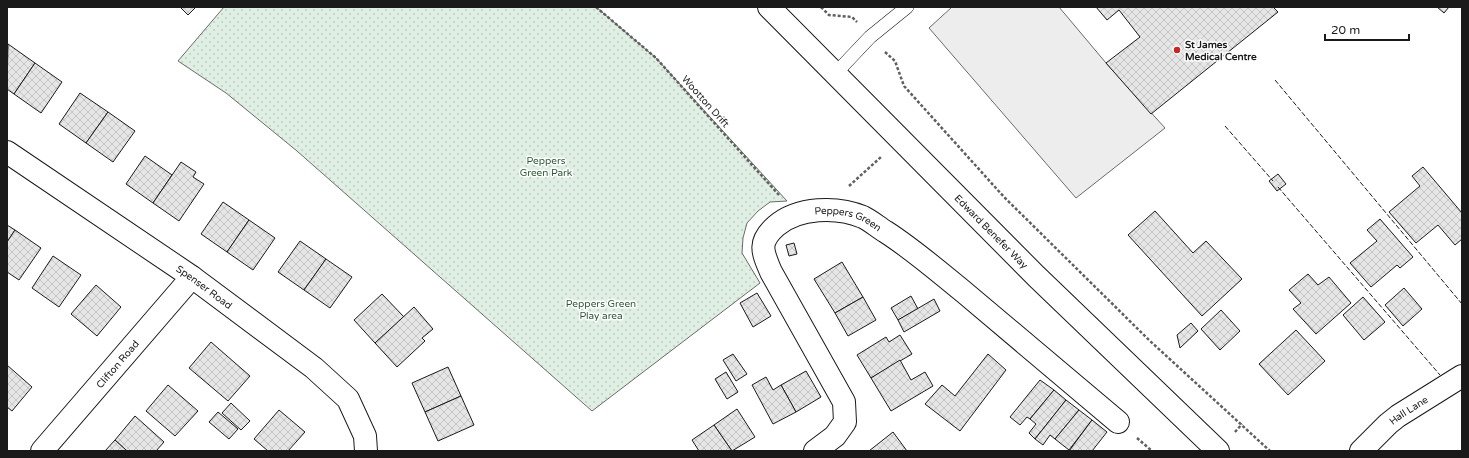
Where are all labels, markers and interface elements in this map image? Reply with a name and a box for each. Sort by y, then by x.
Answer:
scale bar [1325,16,1409,42]
text: 20 m [1331,23,1360,37]
place label: St James Medical Centre [1185,39,1257,63]
marker: St James Medical Centre [1172,45,1182,55]
street label: Wootton Drift [679,73,732,130]
park label: Peppers Green Park [520,155,573,179]
street label: Edward Benefer Way [952,193,1031,272]
street label: Peppers Green [814,205,883,234]
street label: Spenser Road [174,263,234,312]
park label: Peppers Green Play area [566,298,636,322]
street label: Clifton Road [94,338,142,391]
street label: Hall Lane [1387,394,1431,428]

